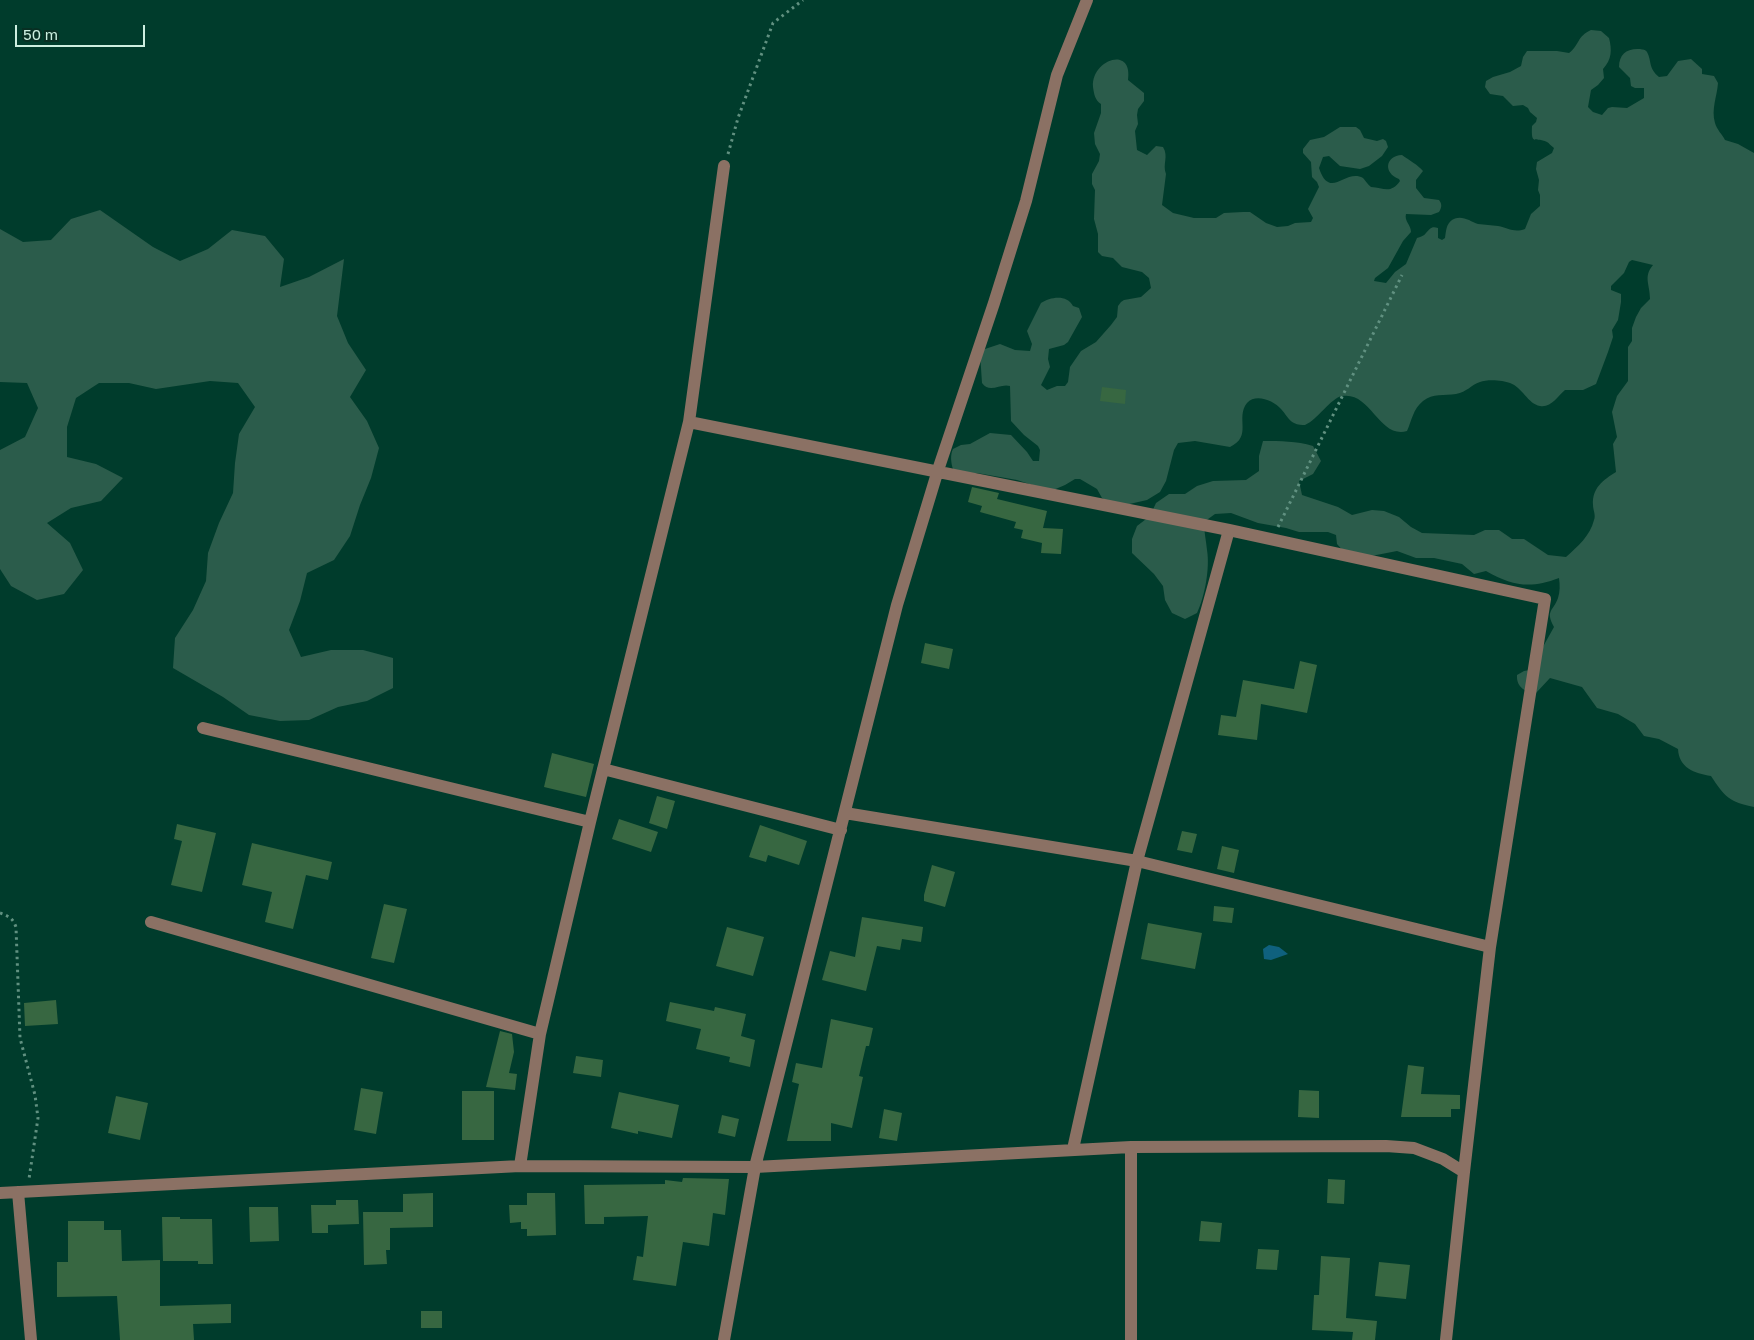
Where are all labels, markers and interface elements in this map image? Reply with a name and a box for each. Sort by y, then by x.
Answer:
scale bar [18,15,148,47]
text: 50 m [23,25,58,43]

